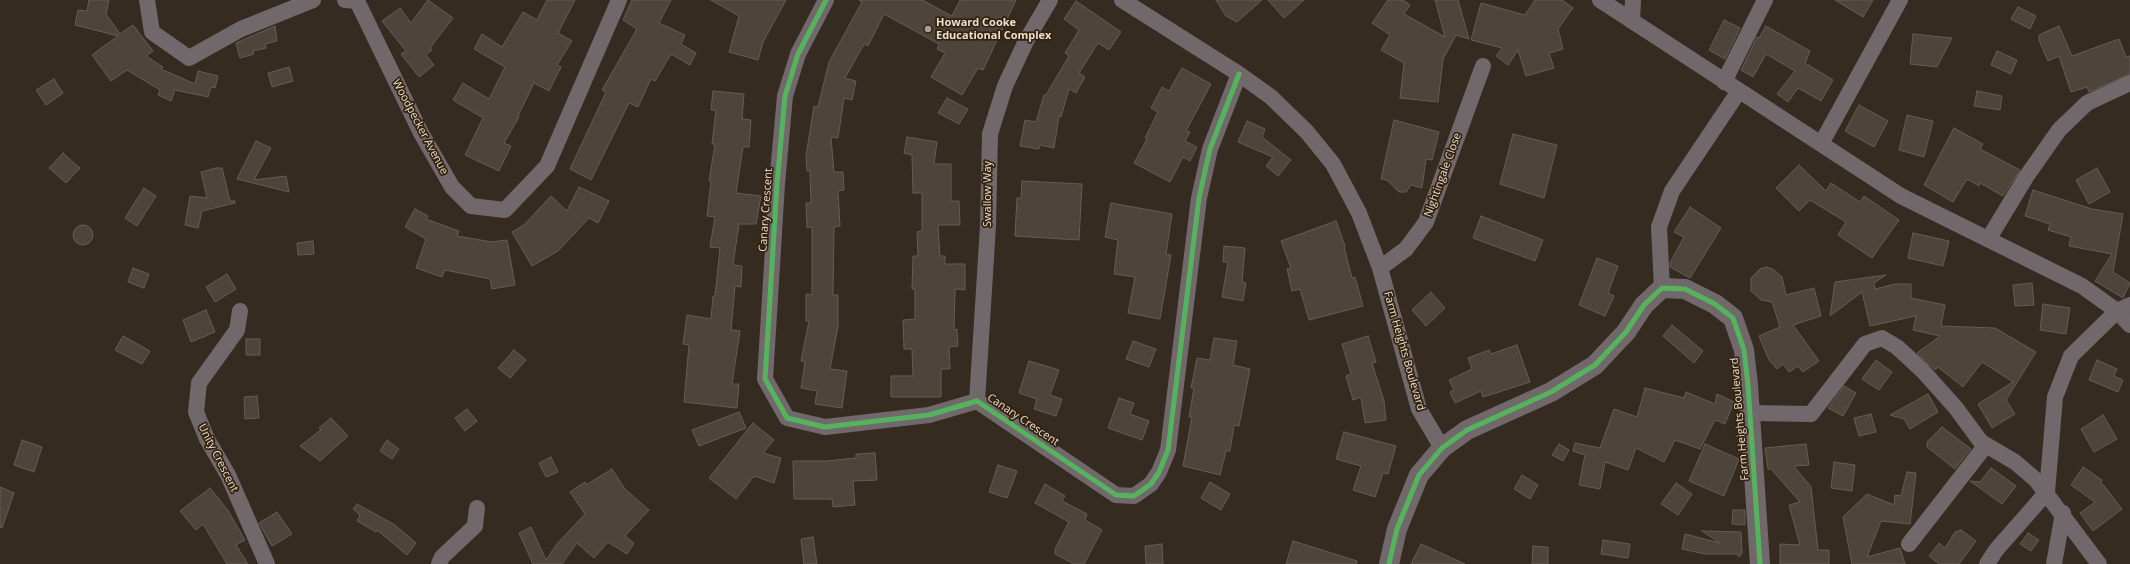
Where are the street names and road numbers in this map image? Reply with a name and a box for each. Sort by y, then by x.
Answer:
street label: Woodpecker Avenue [389,77,451,177]
street label: Nightingale Close [1422,131,1464,219]
street label: Swallow Way [981,161,995,227]
street label: Canary Crescent [756,168,776,252]
street label: Farm Heights Boulevard [1381,290,1427,412]
street label: Farm Heights Boulevard [1728,357,1752,481]
street label: Canary Crescent [985,391,1061,449]
street label: Unity Crescent [195,422,241,494]

